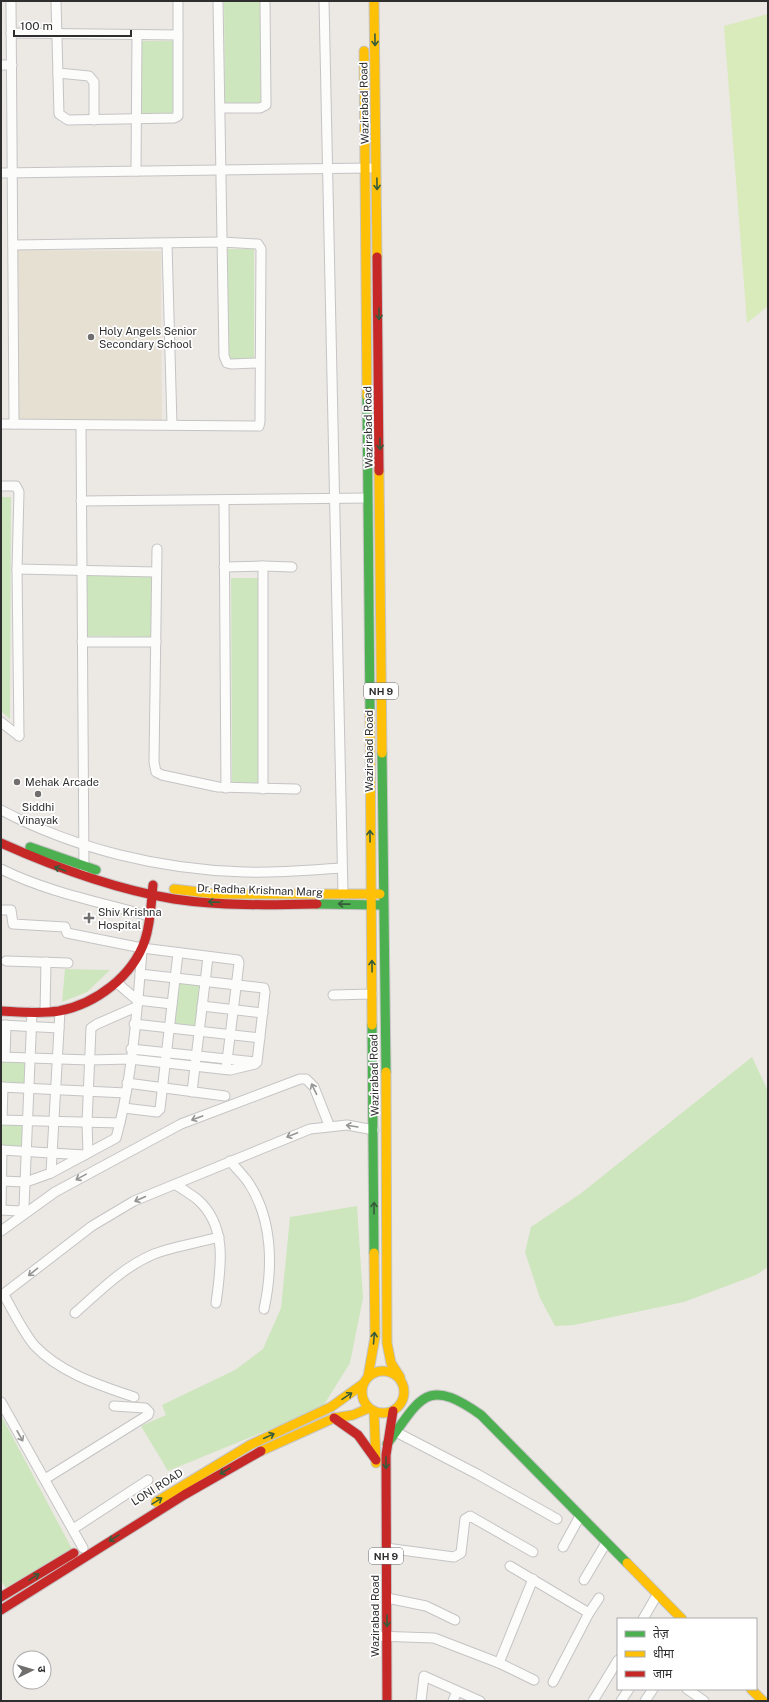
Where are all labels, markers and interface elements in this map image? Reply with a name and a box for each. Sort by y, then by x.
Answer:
scale bar [14,12,131,38]
text: 100 m [20,19,53,33]
one-way arrow [371,33,379,46]
street label: Wazirabad Road [357,62,371,144]
one-way arrow [373,177,381,190]
one-way arrow [375,307,383,320]
place label: Holy Angels Senior Secondary School [99,325,197,350]
marker: Holy Angels Senior Secondary School [86,332,96,342]
street label: Wazirabad Road [361,386,375,468]
one-way arrow [376,437,384,450]
road number: NH 9 [364,683,398,699]
street label: Wazirabad Road [363,710,375,792]
place label: Mehak Arcade [25,776,99,788]
marker: Mehak Arcade [12,777,22,787]
marker: Siddhi Vinayak [33,789,43,799]
place label: Siddhi Vinayak [18,801,58,826]
one-way arrow [366,830,374,843]
one-way arrow [54,865,67,872]
street label: Dr. Radha Krishnan Marg [197,882,323,898]
one-way arrow [208,899,221,906]
one-way arrow [338,900,351,908]
place label: Shiv Krishna Hospital [98,906,161,931]
marker: Shiv Krishna Hospital [83,912,95,924]
one-way arrow [368,960,376,973]
street label: Wazirabad Road [367,1034,381,1116]
one-way arrow [310,1084,317,1096]
one-way arrow [191,1115,203,1123]
one-way arrow [346,1122,359,1130]
one-way arrow [286,1132,298,1139]
one-way arrow [75,1174,87,1182]
one-way arrow [134,1196,146,1203]
one-way arrow [370,1202,378,1215]
one-way arrow [28,1268,39,1277]
one-way arrow [370,1332,378,1345]
one-way arrow [342,1392,353,1400]
one-way arrow [17,1430,25,1442]
one-way arrow [263,1432,275,1439]
one-way arrow [382,1456,390,1469]
street label: LONI ROAD [129,1466,185,1508]
one-way arrow [219,1468,231,1476]
one-way arrow [151,1497,162,1505]
one-way arrow [108,1535,120,1543]
road number: NH 9 [369,1548,403,1564]
one-way arrow [28,1573,39,1581]
street label: Wazirabad Road [369,1575,381,1657]
one-way arrow [383,1614,391,1627]
legend [617,1618,757,1690]
text: तेज़ [653,1626,670,1641]
text: धीमा [653,1646,675,1661]
north arrow [12,1650,52,1690]
text: उ [36,1665,48,1673]
text: जाम [653,1667,673,1681]

